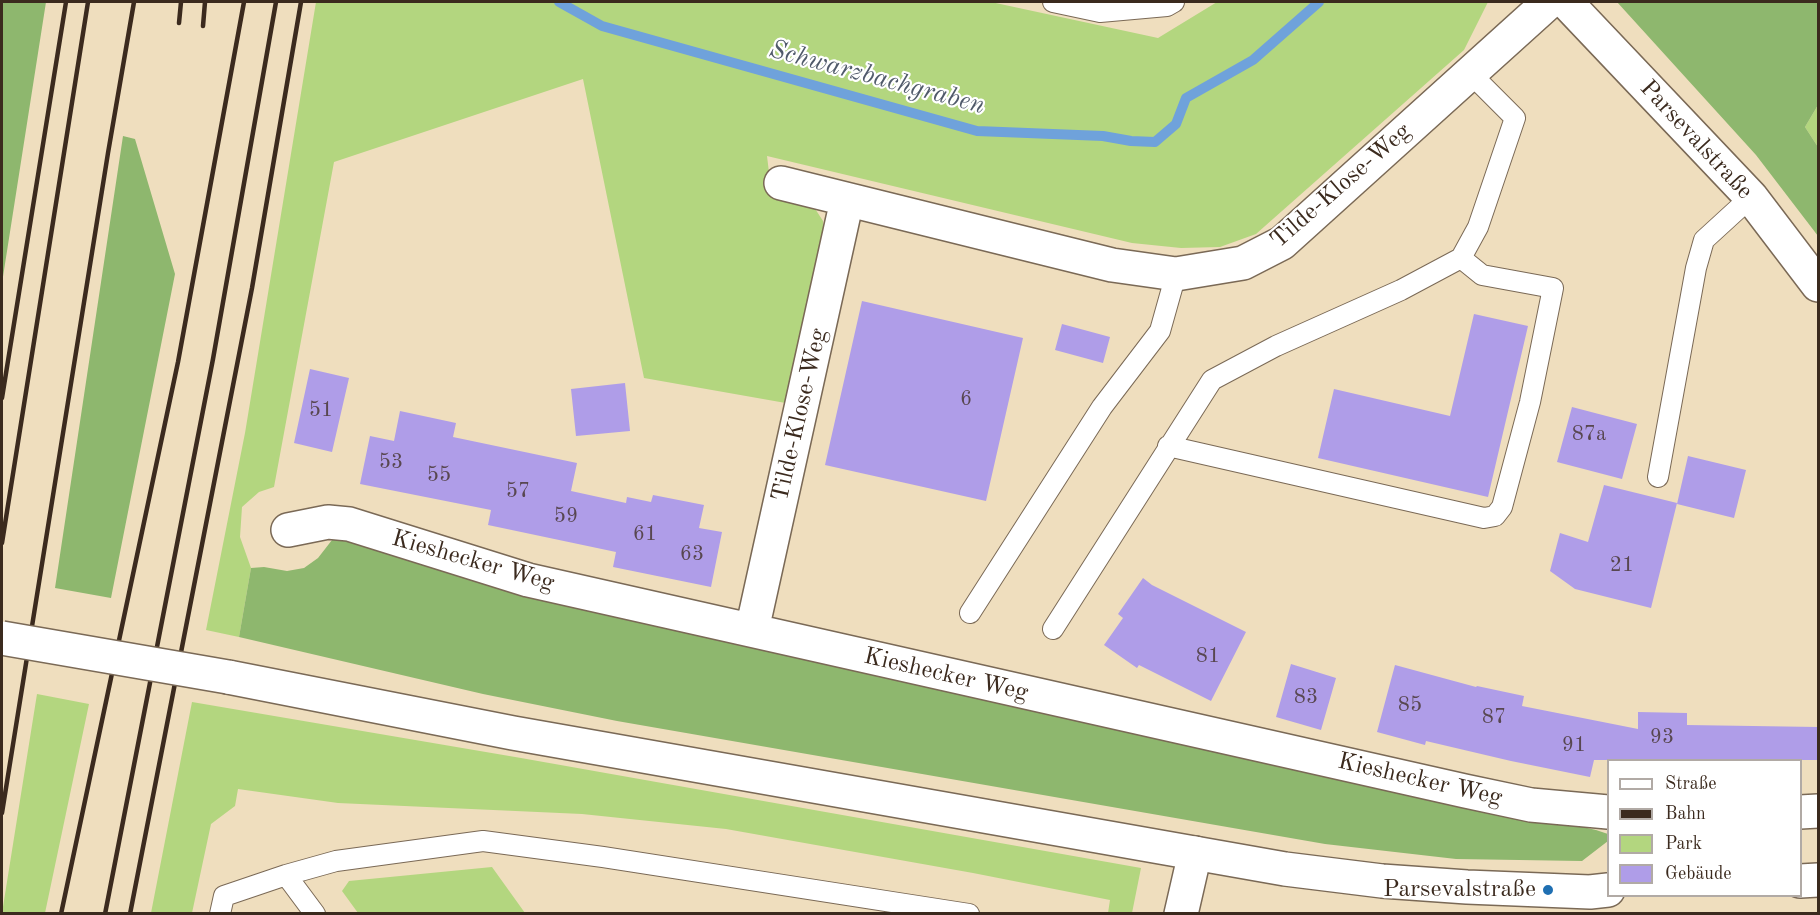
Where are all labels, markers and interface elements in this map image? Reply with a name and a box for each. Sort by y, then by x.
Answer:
water label: Schwarzbachgraben [766,34,988,122]
street label: Parsevalstraße [1633,74,1759,206]
street label: Tilde-Klose-Weg [1265,117,1417,255]
street label: Tilde-Klose-Weg [766,326,834,504]
house number: 6 [960,386,972,412]
house number: 51 [309,397,333,423]
house number: 87a [1572,421,1606,447]
house number: 53 [379,449,403,475]
house number: 55 [427,462,451,488]
house number: 57 [506,478,530,504]
house number: 59 [554,503,578,529]
house number: 61 [633,521,657,547]
street label: Kieshecker Weg [388,524,558,598]
house number: 63 [680,541,704,567]
house number: 21 [1610,552,1634,578]
street label: Kieshecker Weg [861,642,1031,708]
house number: 81 [1196,643,1220,669]
house number: 83 [1294,684,1318,710]
house number: 85 [1398,692,1422,718]
house number: 87 [1482,704,1506,730]
house number: 93 [1650,724,1674,750]
house number: 91 [1562,732,1586,758]
street label: Kieshecker Weg [1335,747,1505,813]
legend [1607,759,1802,897]
text: Straße [1665,775,1716,793]
text: Bahn [1665,805,1706,823]
text: Park [1665,835,1702,853]
text: Gebäude [1665,865,1732,883]
place label: Parsevalstraße [1383,876,1536,904]
marker: Parsevalstraße [1541,883,1555,897]

